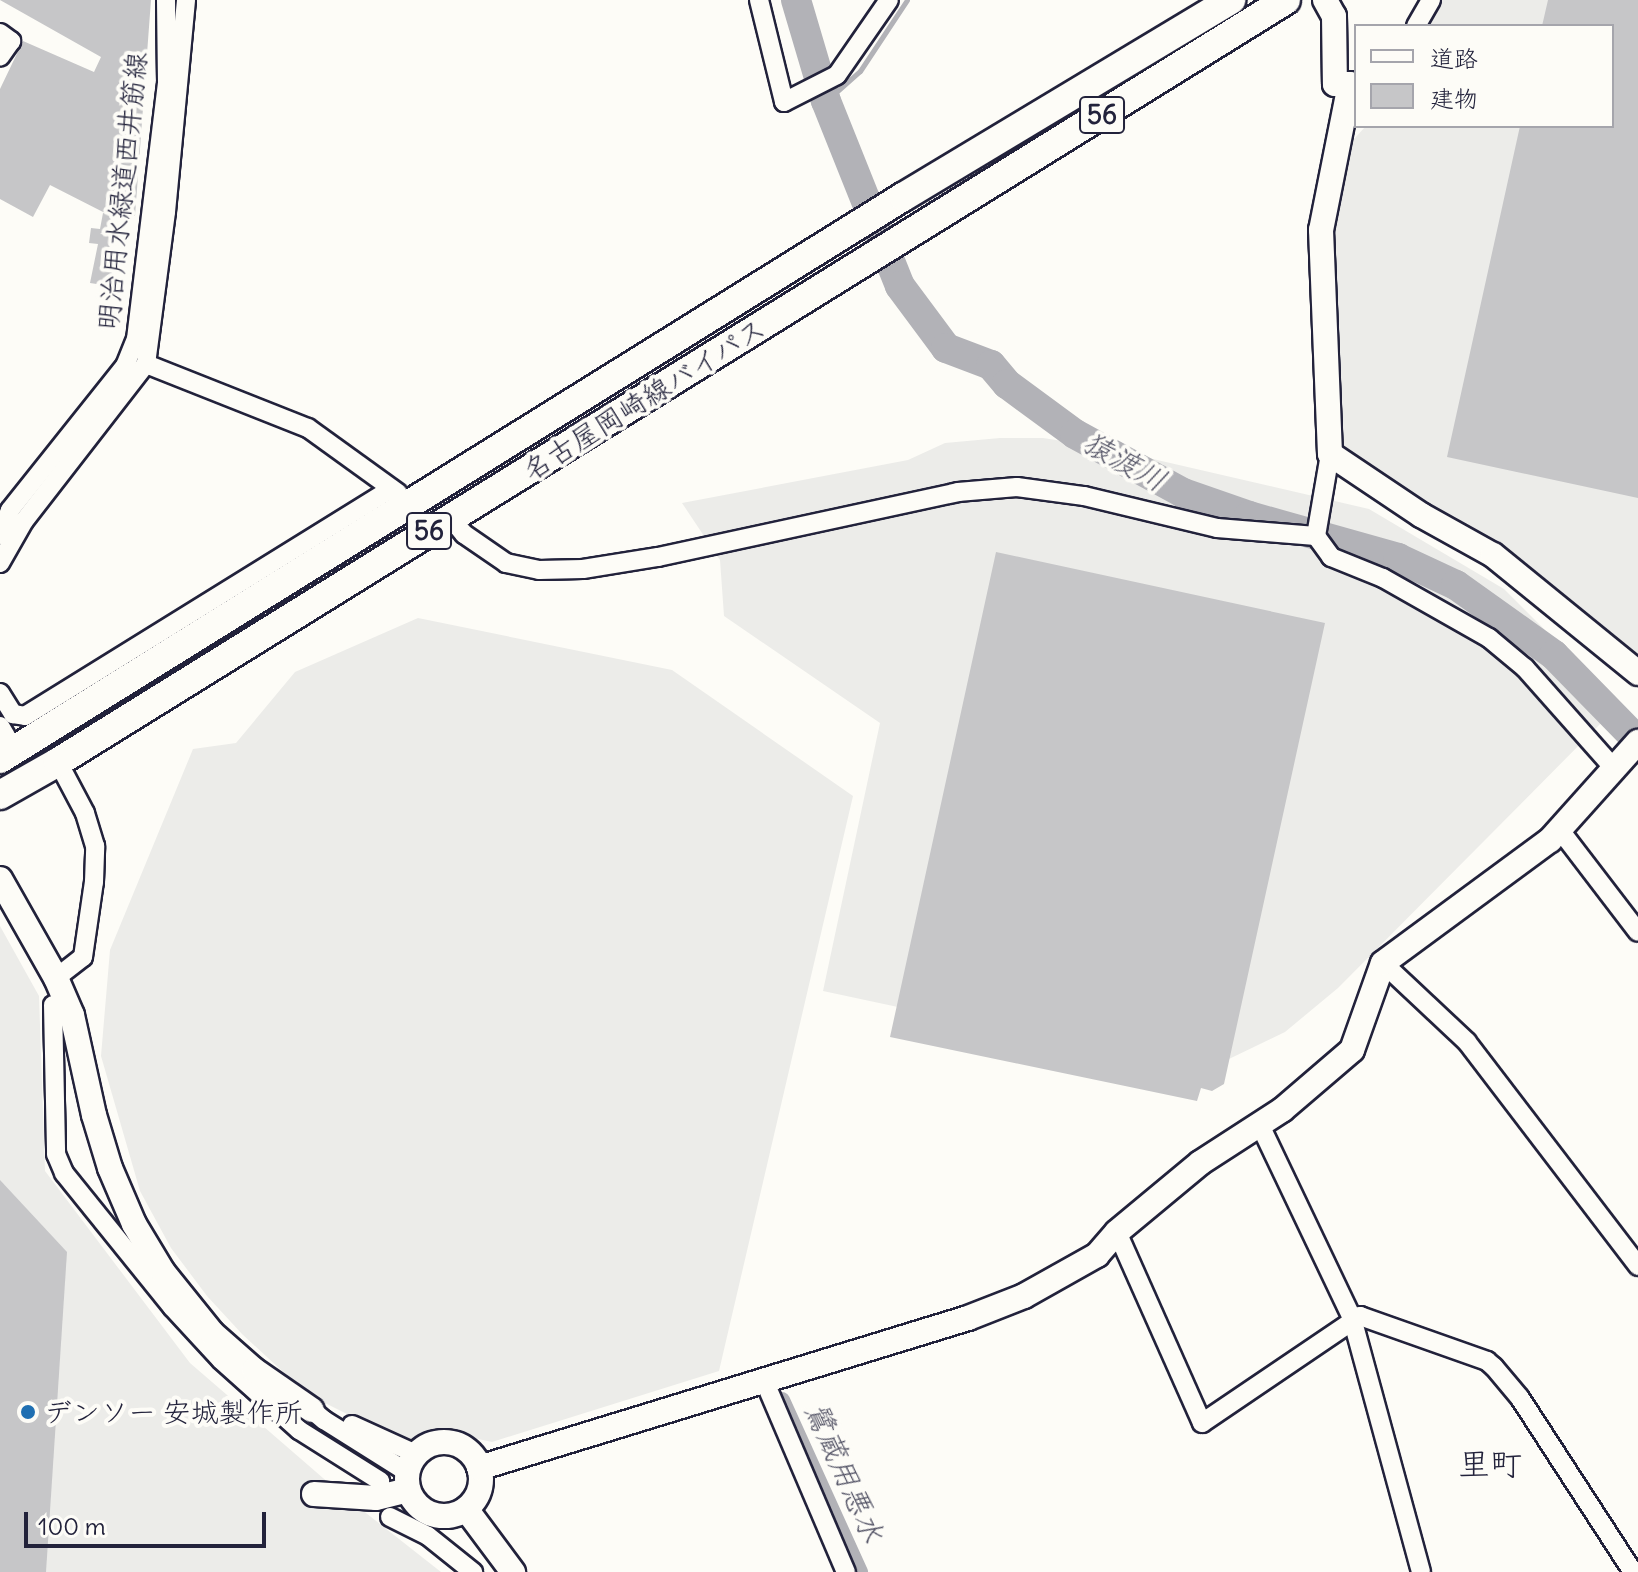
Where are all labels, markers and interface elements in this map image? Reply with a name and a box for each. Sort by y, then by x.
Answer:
legend [1354,24,1614,128]
text: 道路 [1430,43,1478,73]
street label: 明治用水緑道西井筋線 [91,50,153,332]
text: 建物 [1430,83,1478,113]
road number: 56 [1078,93,1126,137]
street label: 名古屋岡崎線バイパス [516,311,772,487]
water label: 猿渡川 [1077,423,1173,499]
road number: 56 [405,509,453,553]
place label: デンソー 安城製作所 [44,1395,303,1429]
water label: 鷺蔵用悪水 [798,1396,892,1548]
marker: デンソー 安城製作所 [19,1403,37,1421]
district label: 里町 [1458,1445,1522,1483]
scale bar [28,1496,270,1546]
text: 100 m [38,1511,106,1541]

